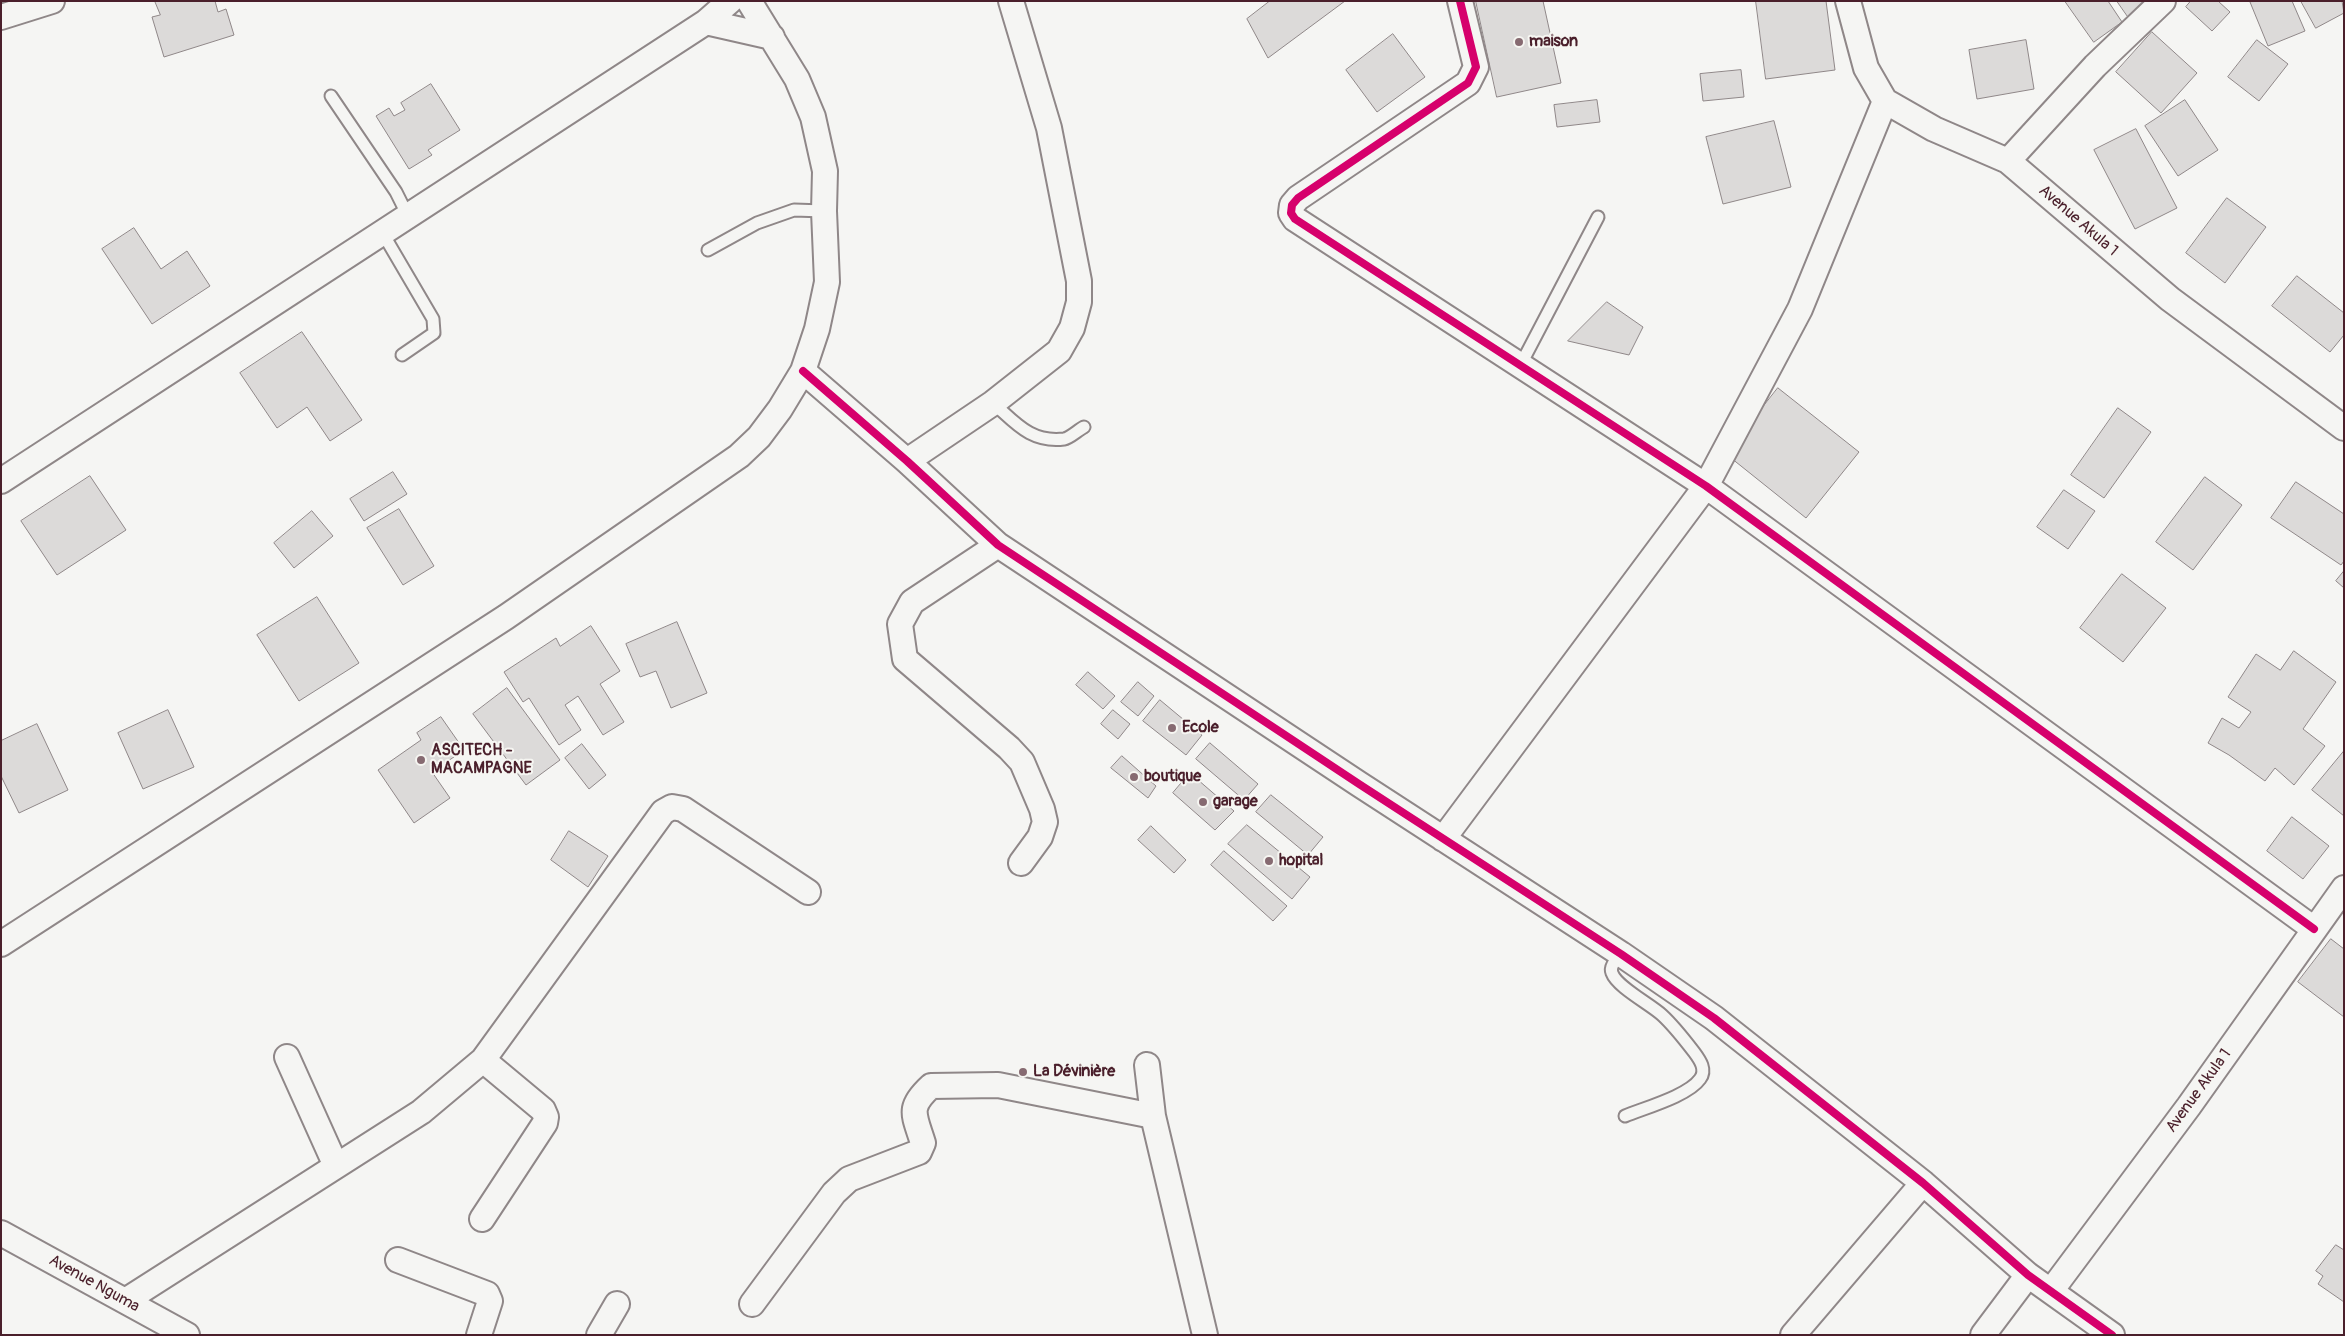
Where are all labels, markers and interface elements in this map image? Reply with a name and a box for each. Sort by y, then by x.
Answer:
place label: maison [1529,32,1578,52]
marker: maison [1513,36,1525,48]
street label: Avenue Akula 1 [2034,181,2122,261]
place label: Ecole [1182,718,1219,738]
marker: Ecole [1166,722,1178,734]
place label: ASCITECH - MACAMPAGNE [431,741,532,779]
marker: ASCITECH - MACAMPAGNE [415,754,427,766]
place label: boutique [1144,767,1201,787]
marker: boutique [1128,771,1140,783]
place label: garage [1213,792,1258,812]
marker: garage [1197,796,1209,808]
place label: hopital [1279,851,1323,871]
marker: hopital [1263,855,1275,867]
street label: Avenue Akula 1 [2162,1045,2236,1137]
place label: La Dévinière [1033,1062,1115,1082]
marker: La Dévinière [1017,1066,1029,1078]
street label: Avenue Nguma [45,1251,143,1317]

